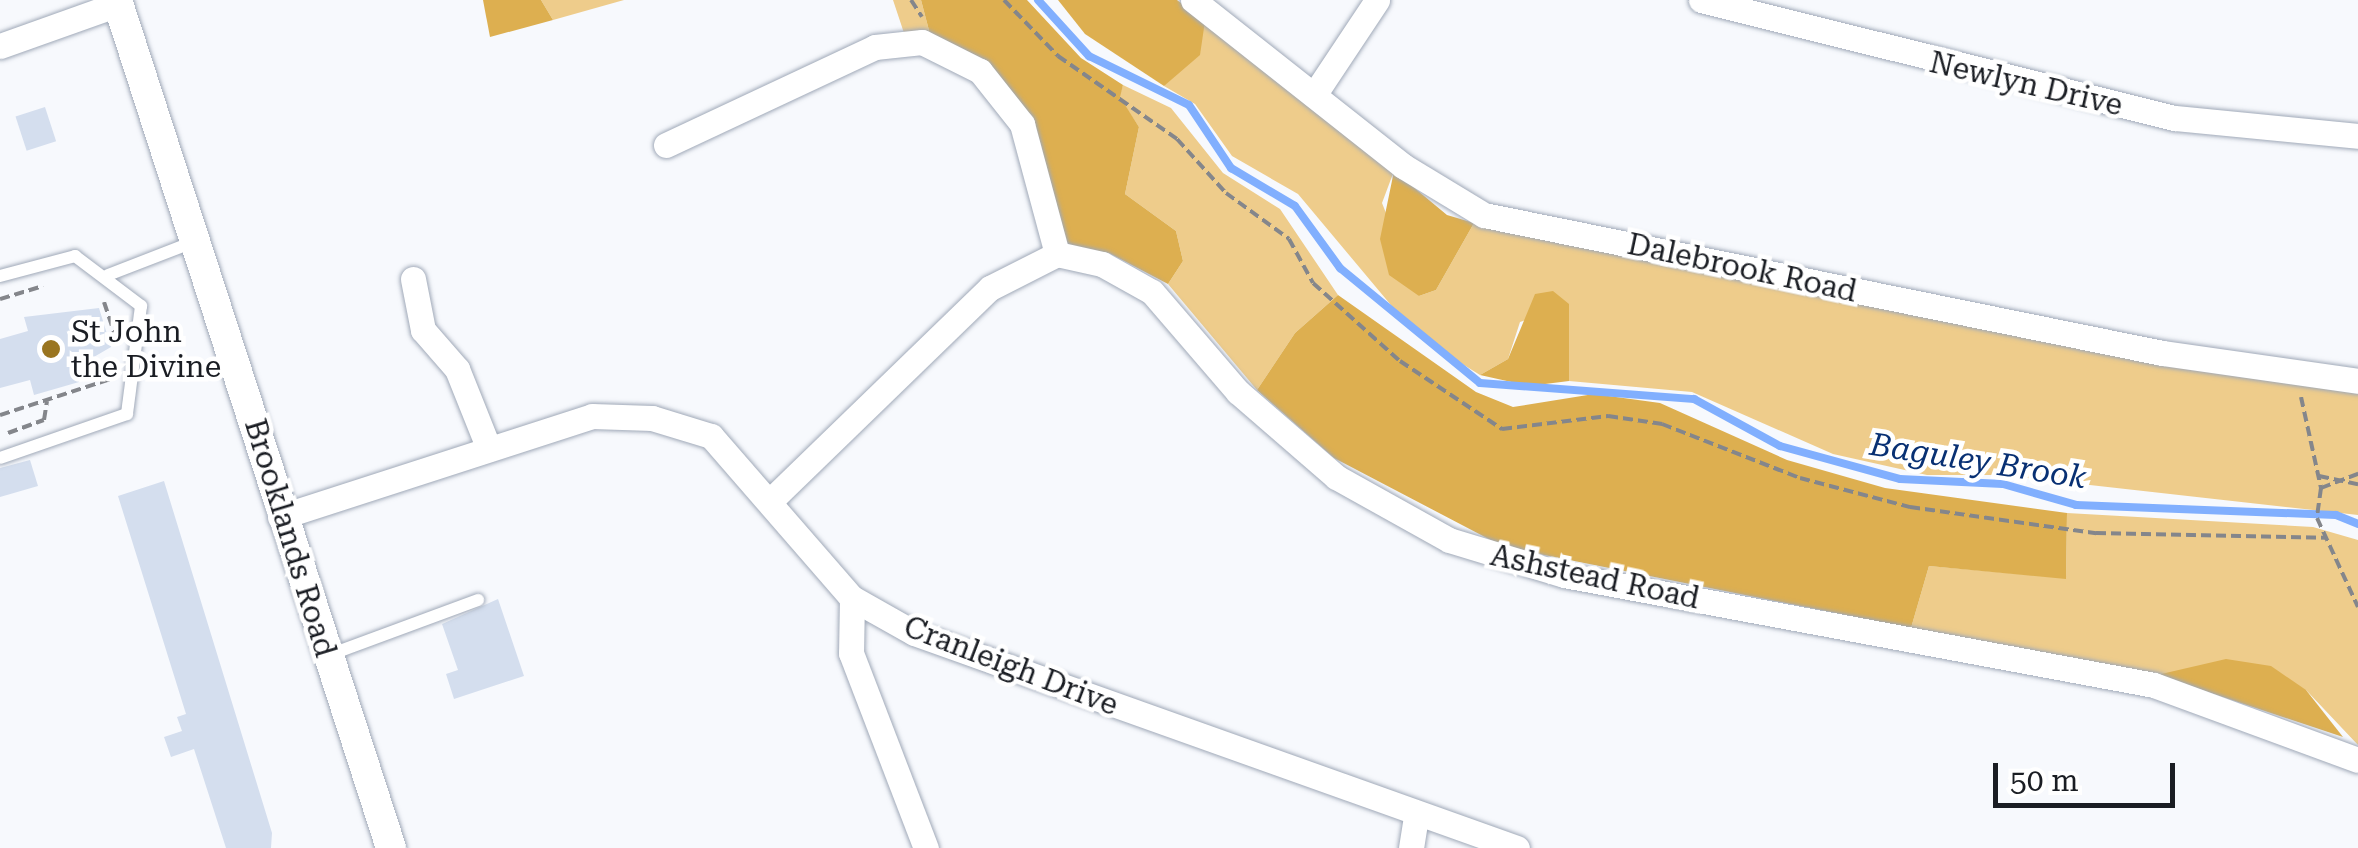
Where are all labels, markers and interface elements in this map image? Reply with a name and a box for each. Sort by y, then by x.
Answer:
street label: Newlyn Drive [1926,44,2126,124]
street label: Dalebrook Road [1624,226,1860,310]
place label: St John the Divine [71,314,221,384]
marker: St John the Divine [40,338,62,360]
street label: Brooklands Road [237,415,343,661]
water label: Baguley Brook [1867,425,2089,497]
street label: Ashstead Road [1487,537,1703,617]
street label: Cranleigh Drive [899,609,1123,723]
scale bar [1998,743,2180,805]
text: 50 m [2010,763,2079,798]

